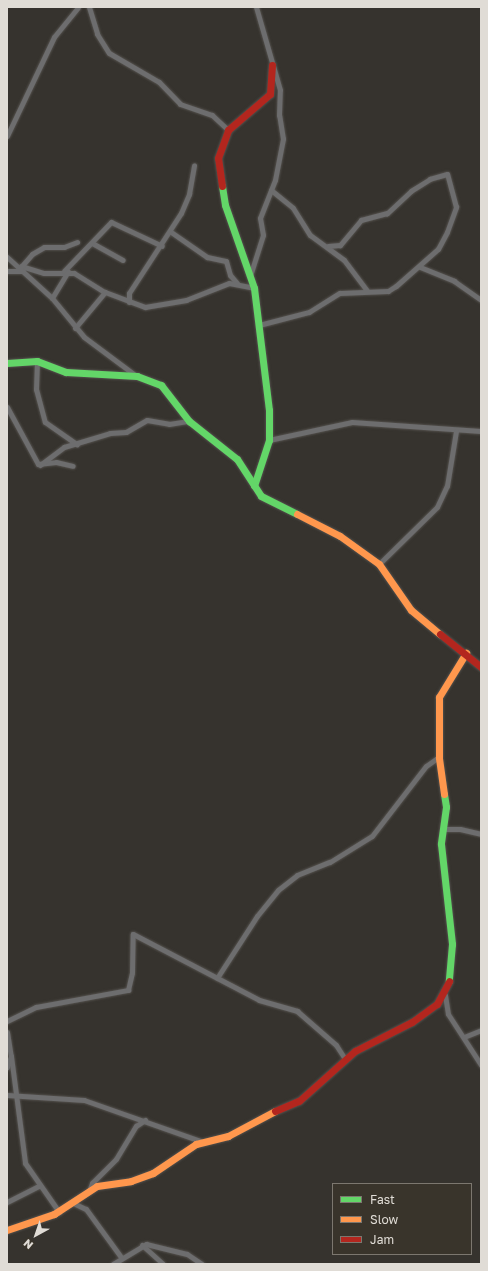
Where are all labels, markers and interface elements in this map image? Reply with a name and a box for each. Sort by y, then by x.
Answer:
legend [332,1183,472,1255]
text: Fast [370,1192,395,1207]
text: Slow [370,1212,398,1227]
north arrow [16,1215,56,1255]
text: Jam [370,1232,394,1247]
text: N [21,1237,35,1252]

